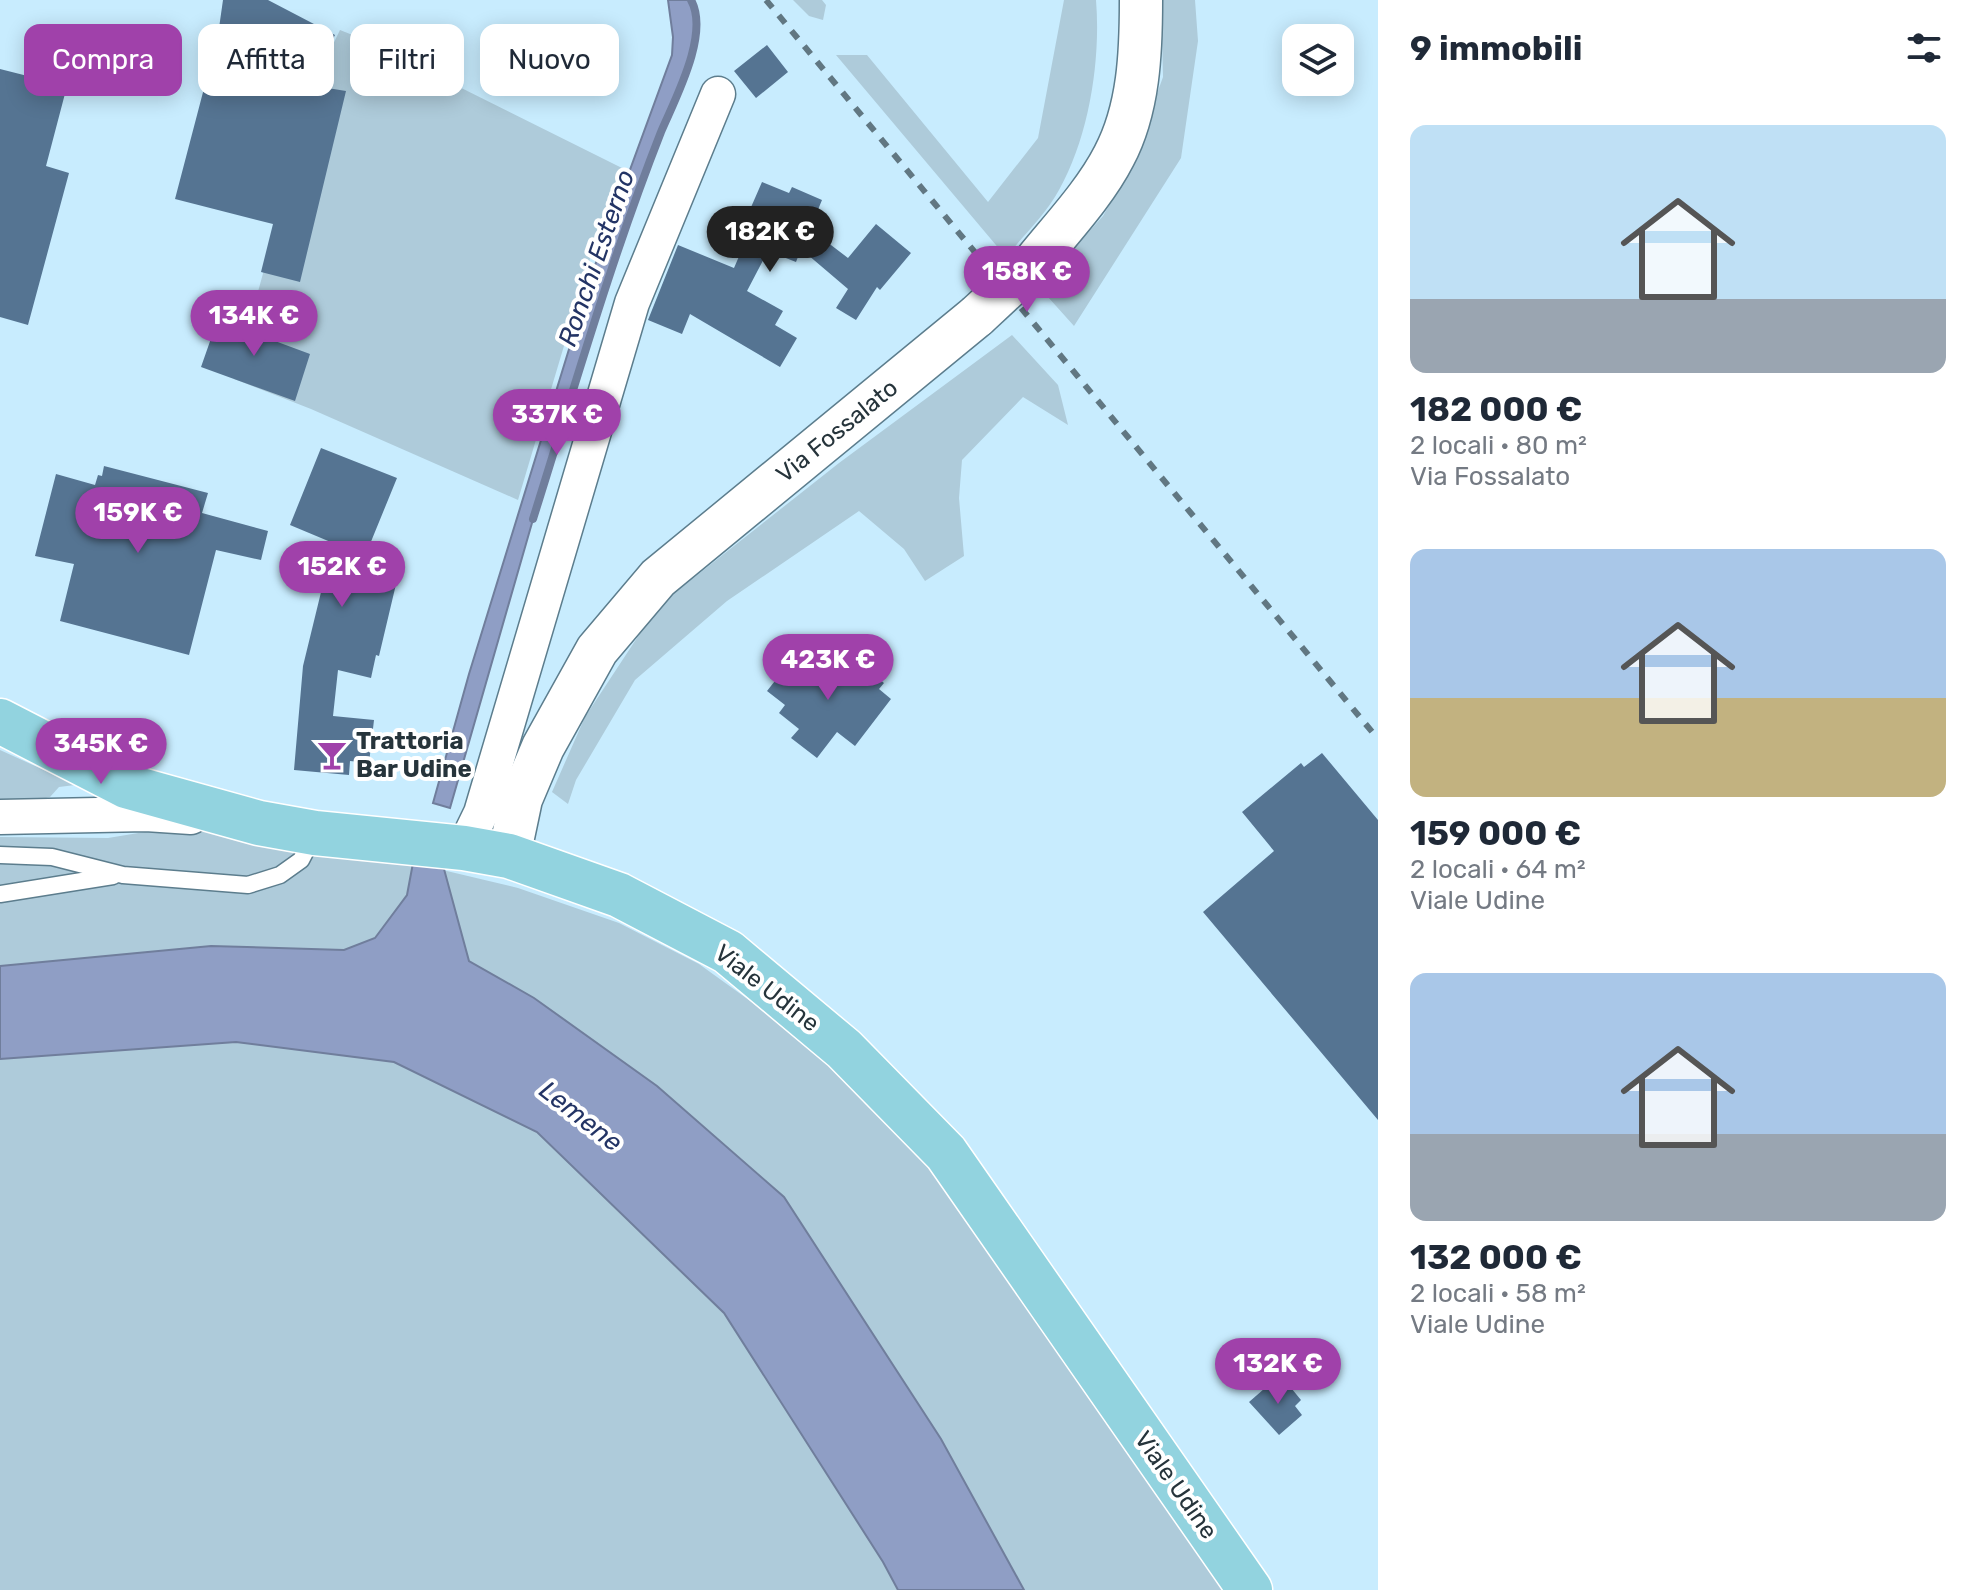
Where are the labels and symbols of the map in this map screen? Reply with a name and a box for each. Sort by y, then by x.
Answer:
water label: Ronchi Esterno [552,166,641,350]
pin: 182K € [705,206,835,274]
pin: 158K € [962,246,1092,314]
pin: 134K € [189,290,319,358]
street label: Via Fossalato [771,374,903,488]
pin: 337K € [492,389,622,457]
pin: 159K € [73,487,203,555]
pin: 152K € [277,541,407,609]
pin: 423K € [763,634,893,702]
pin: 345K € [36,718,166,786]
place label: Trattoria Bar Udine [356,727,472,783]
bar icon: Trattoria Bar Udine [315,738,349,772]
street label: Viale Udine [709,939,825,1037]
water label: Lemene [533,1074,629,1159]
pin: 132K € [1213,1338,1343,1406]
street label: Viale Udine [1129,1426,1223,1544]

